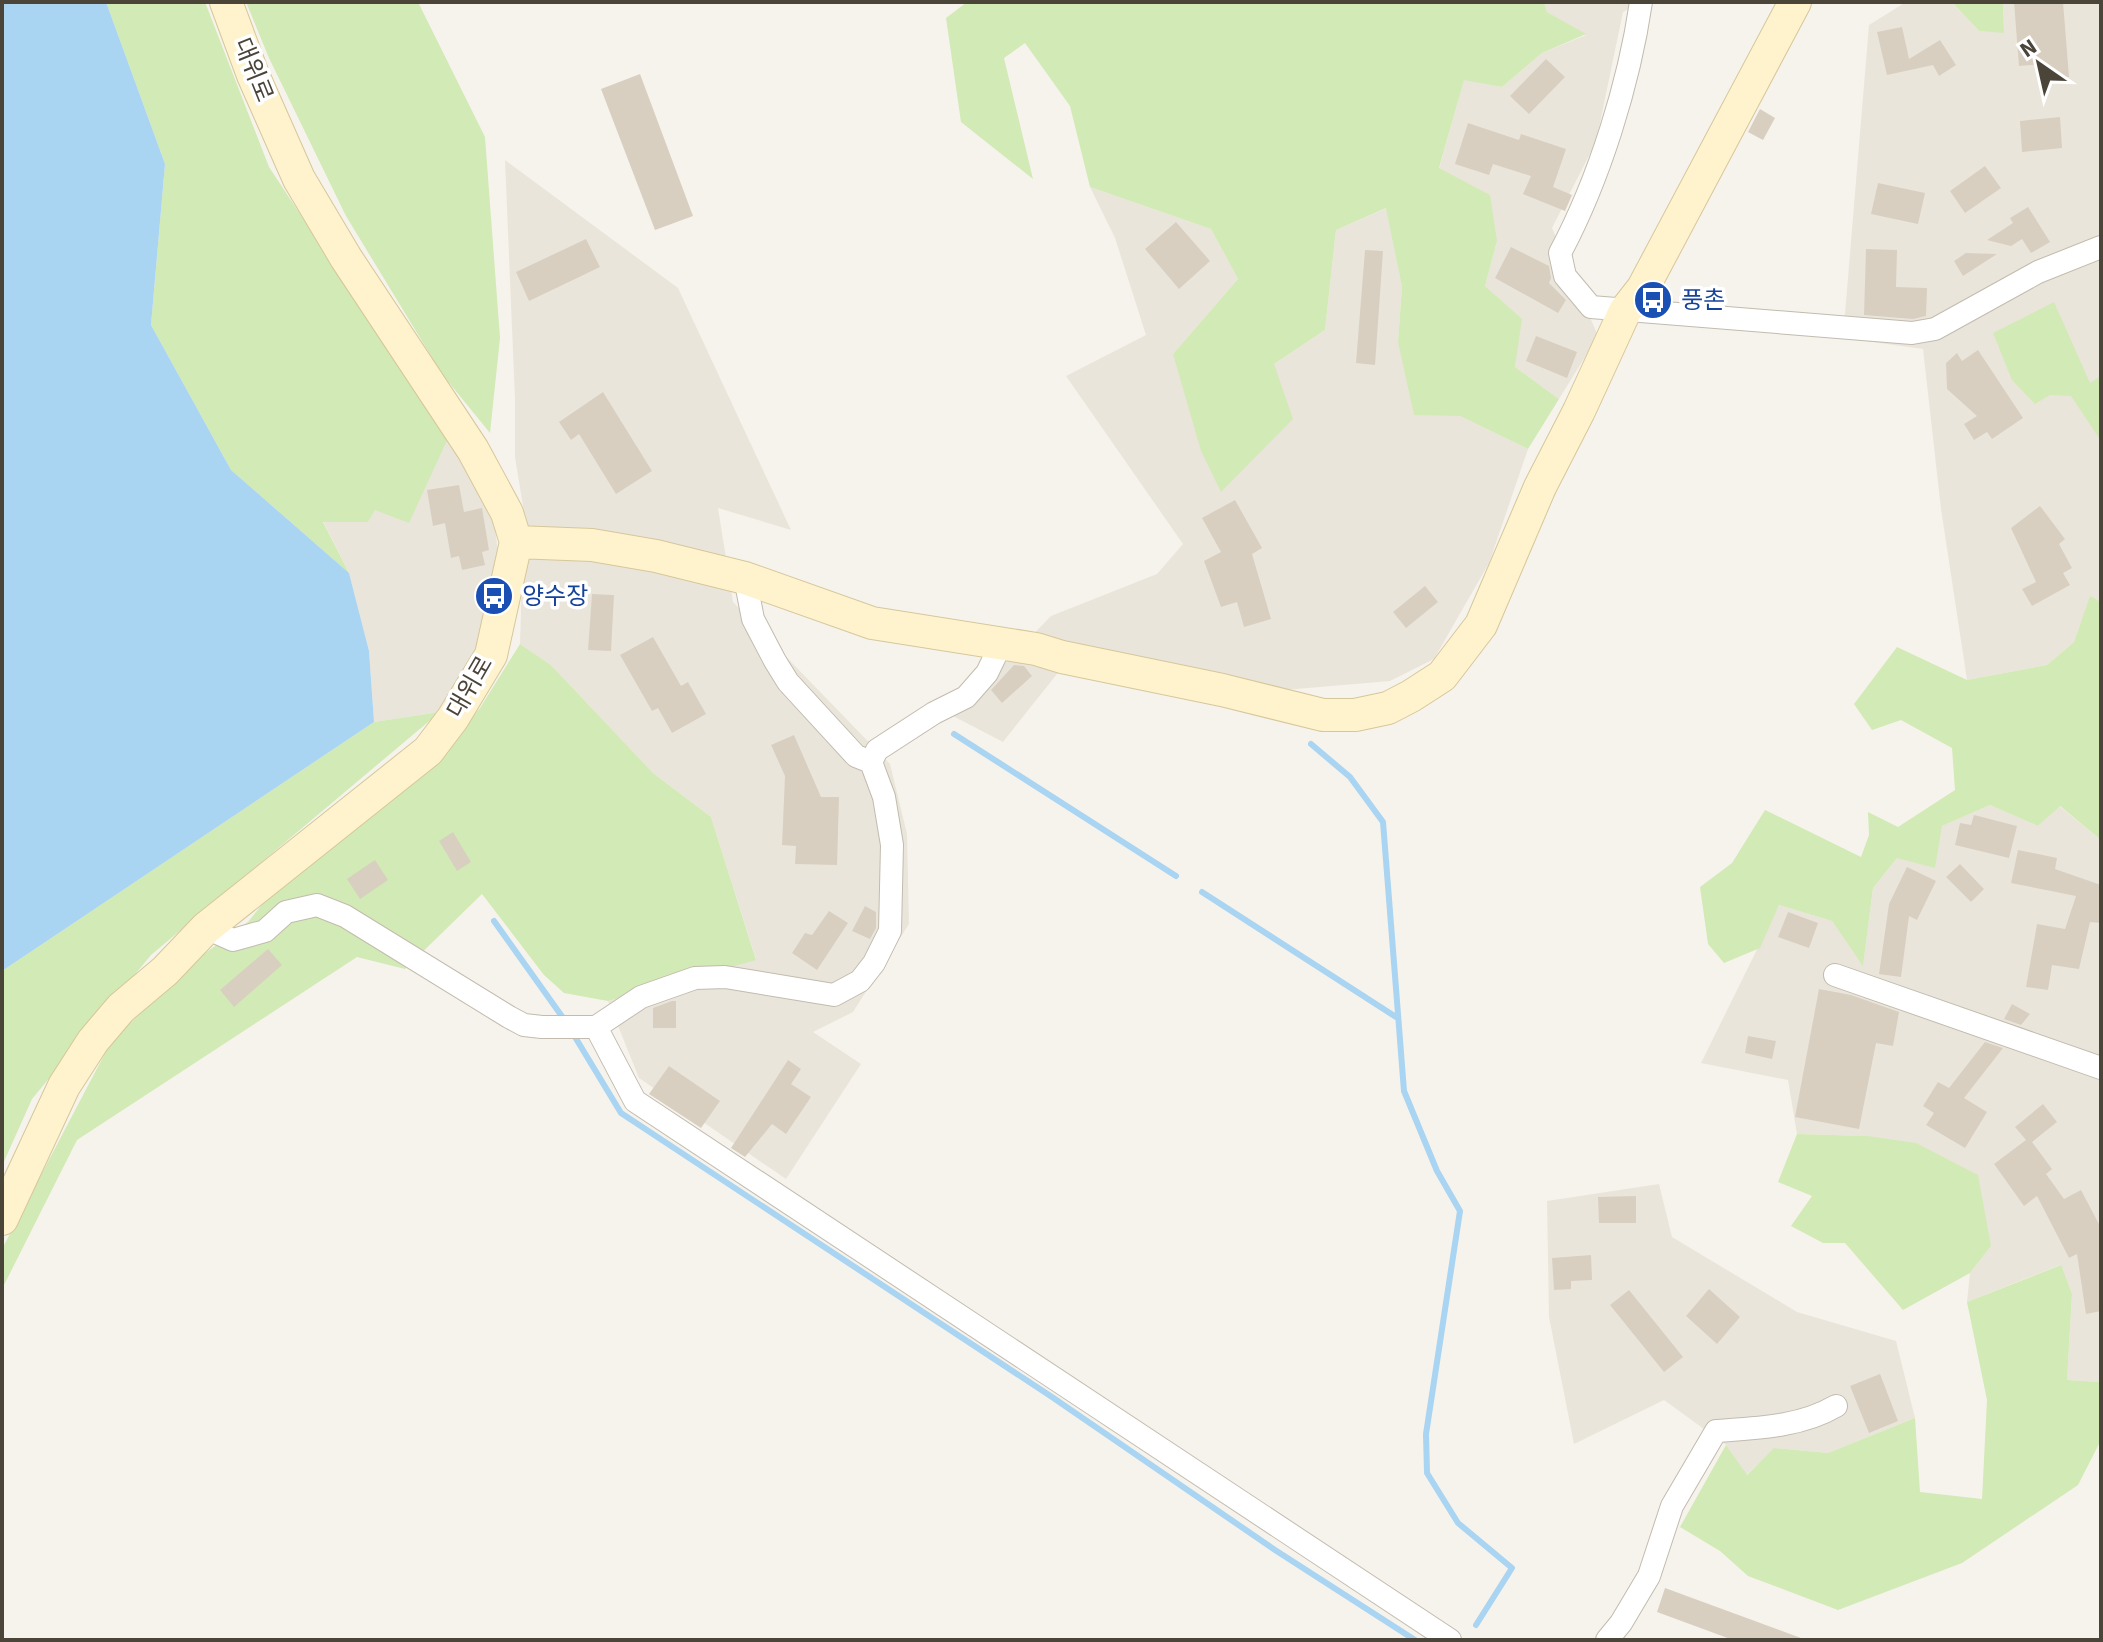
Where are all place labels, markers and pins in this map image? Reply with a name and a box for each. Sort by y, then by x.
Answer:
bus stop icon: 풍촌 [1632,279,1674,321]
place label: 풍촌 [1681,283,1725,318]
bus stop icon: 양수장 [473,575,515,617]
place label: 양수장 [522,579,588,614]

